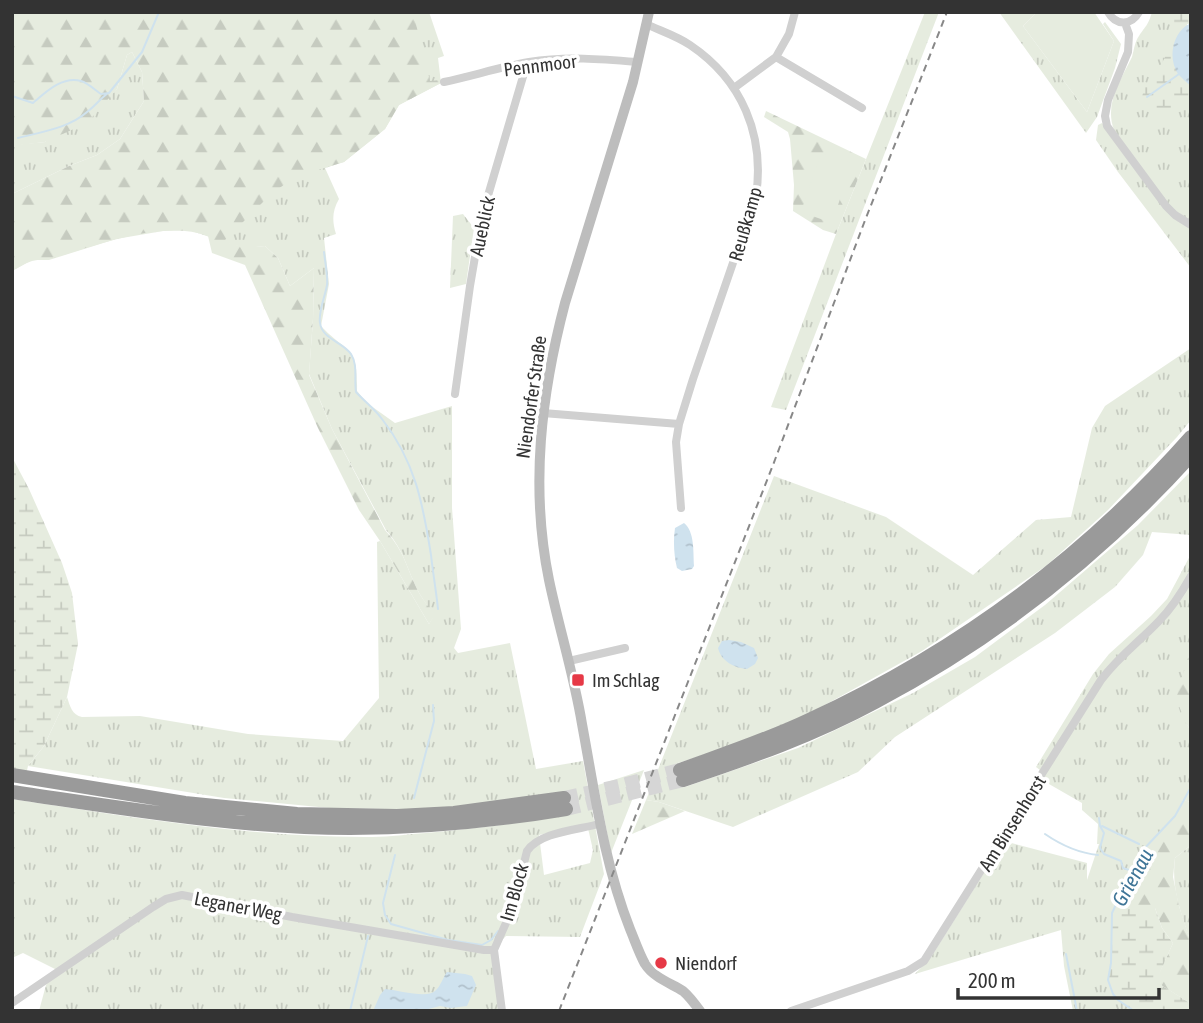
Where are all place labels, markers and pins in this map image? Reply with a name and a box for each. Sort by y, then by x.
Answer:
place label: Im Schlag [592,669,660,691]
marker: Im Schlag [570,672,586,688]
place label: Niendorf [675,952,737,974]
marker: Niendorf [653,955,669,971]

